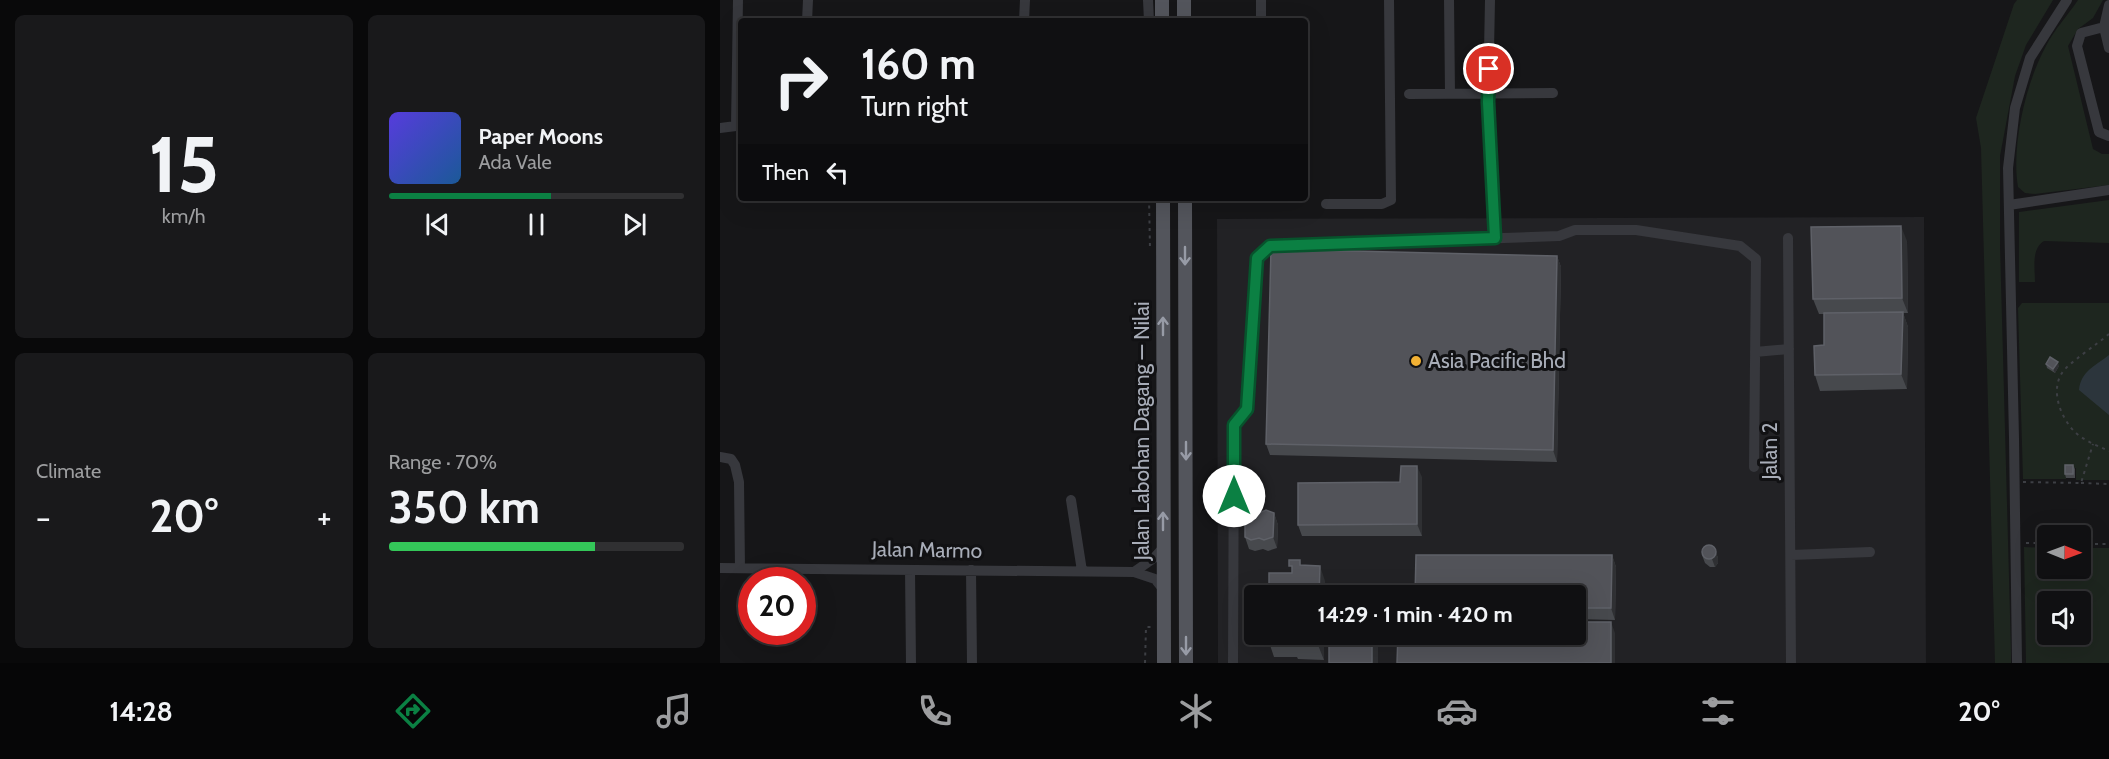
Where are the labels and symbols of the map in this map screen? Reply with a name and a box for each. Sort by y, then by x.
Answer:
pin [1463,43,1514,94]
one-way arrow [1179,246,1191,266]
street label: Jalan Labohan Dagang ‒ Nilai [1129,301,1154,562]
one-way arrow [1157,316,1169,336]
place label: Asia Pacific Bhd [1428,348,1566,373]
marker: Asia Pacific Bhd [1409,354,1423,368]
street label: Jalan 2 [1757,422,1782,481]
one-way arrow [1180,441,1192,461]
position arrow [1202,464,1266,528]
one-way arrow [1157,511,1169,531]
north arrow [2037,525,2091,579]
street label: Jalan Marmo [871,536,982,563]
speed limit sign: 20 [738,567,816,645]
one-way arrow [1180,636,1192,656]

